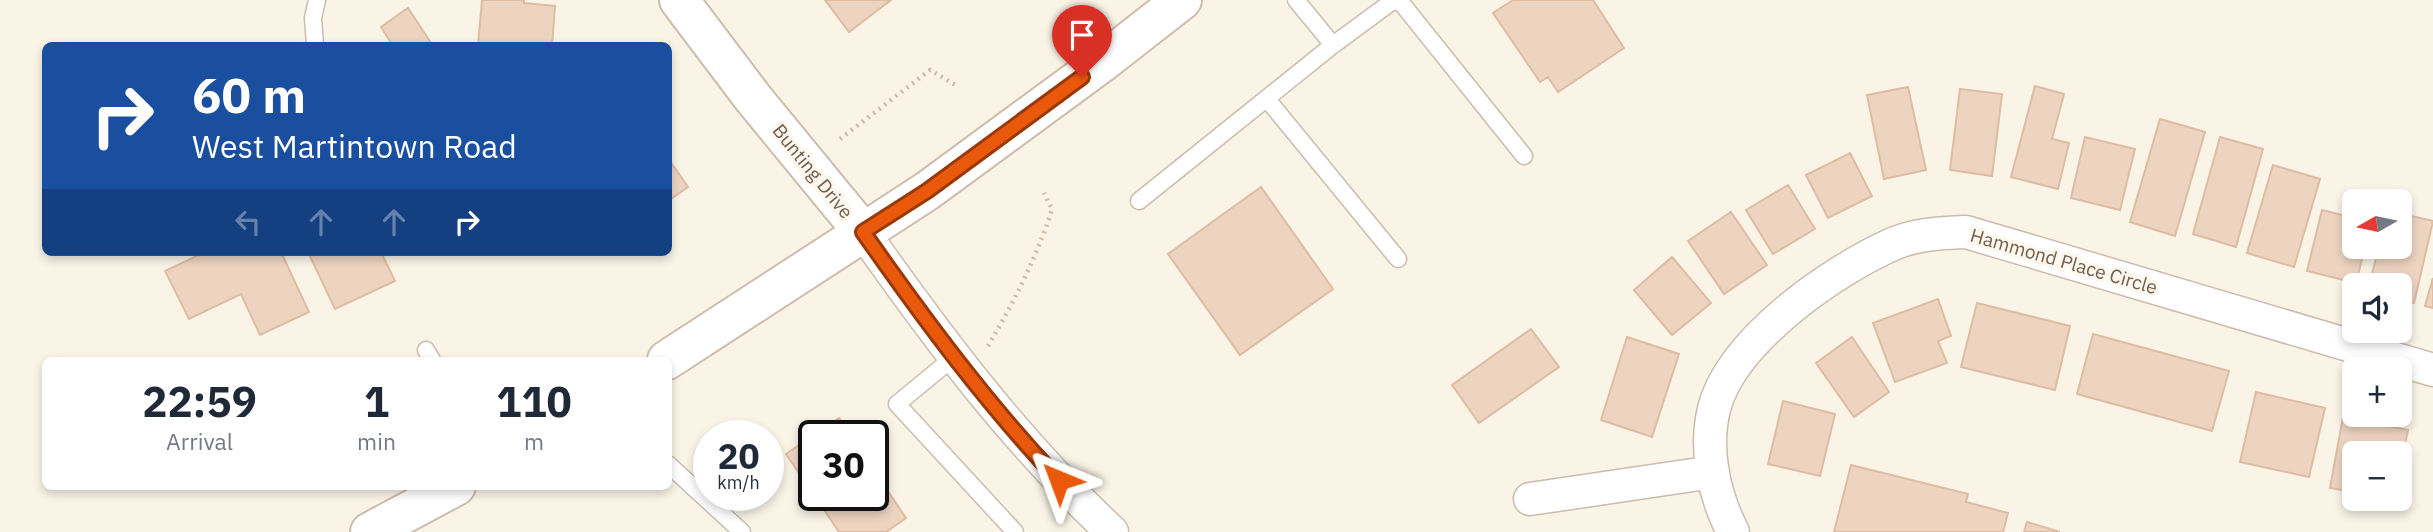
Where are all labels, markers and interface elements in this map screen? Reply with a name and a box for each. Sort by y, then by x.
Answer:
pin [1052,5,1112,77]
icon: arrive [1063,16,1101,54]
text: 60 m [192,63,306,126]
icon: right [77,70,168,161]
street label: Bunting Drive [768,119,858,223]
text: West Martintown Road [192,125,517,167]
north arrow [2342,189,2412,259]
map controls [2342,189,2412,511]
icon: left [229,203,267,241]
icon: ahead [302,203,340,241]
icon: ahead [375,203,413,241]
icon: right [448,203,486,241]
street label: Hammond Place Circle [1968,223,2160,299]
button: sound [2342,273,2412,343]
button: + [2342,357,2412,427]
text: 22:59 [142,374,257,429]
text: 1 [364,374,389,429]
text: 110 [496,374,572,429]
speed limit sign: 30 [798,420,889,511]
text: Arrival [166,426,233,456]
text: min [357,426,396,456]
text: m [524,426,544,456]
text: 20 [717,433,760,479]
button: − [2342,441,2412,511]
position arrow [1022,443,1096,517]
text: km/h [717,471,760,494]

